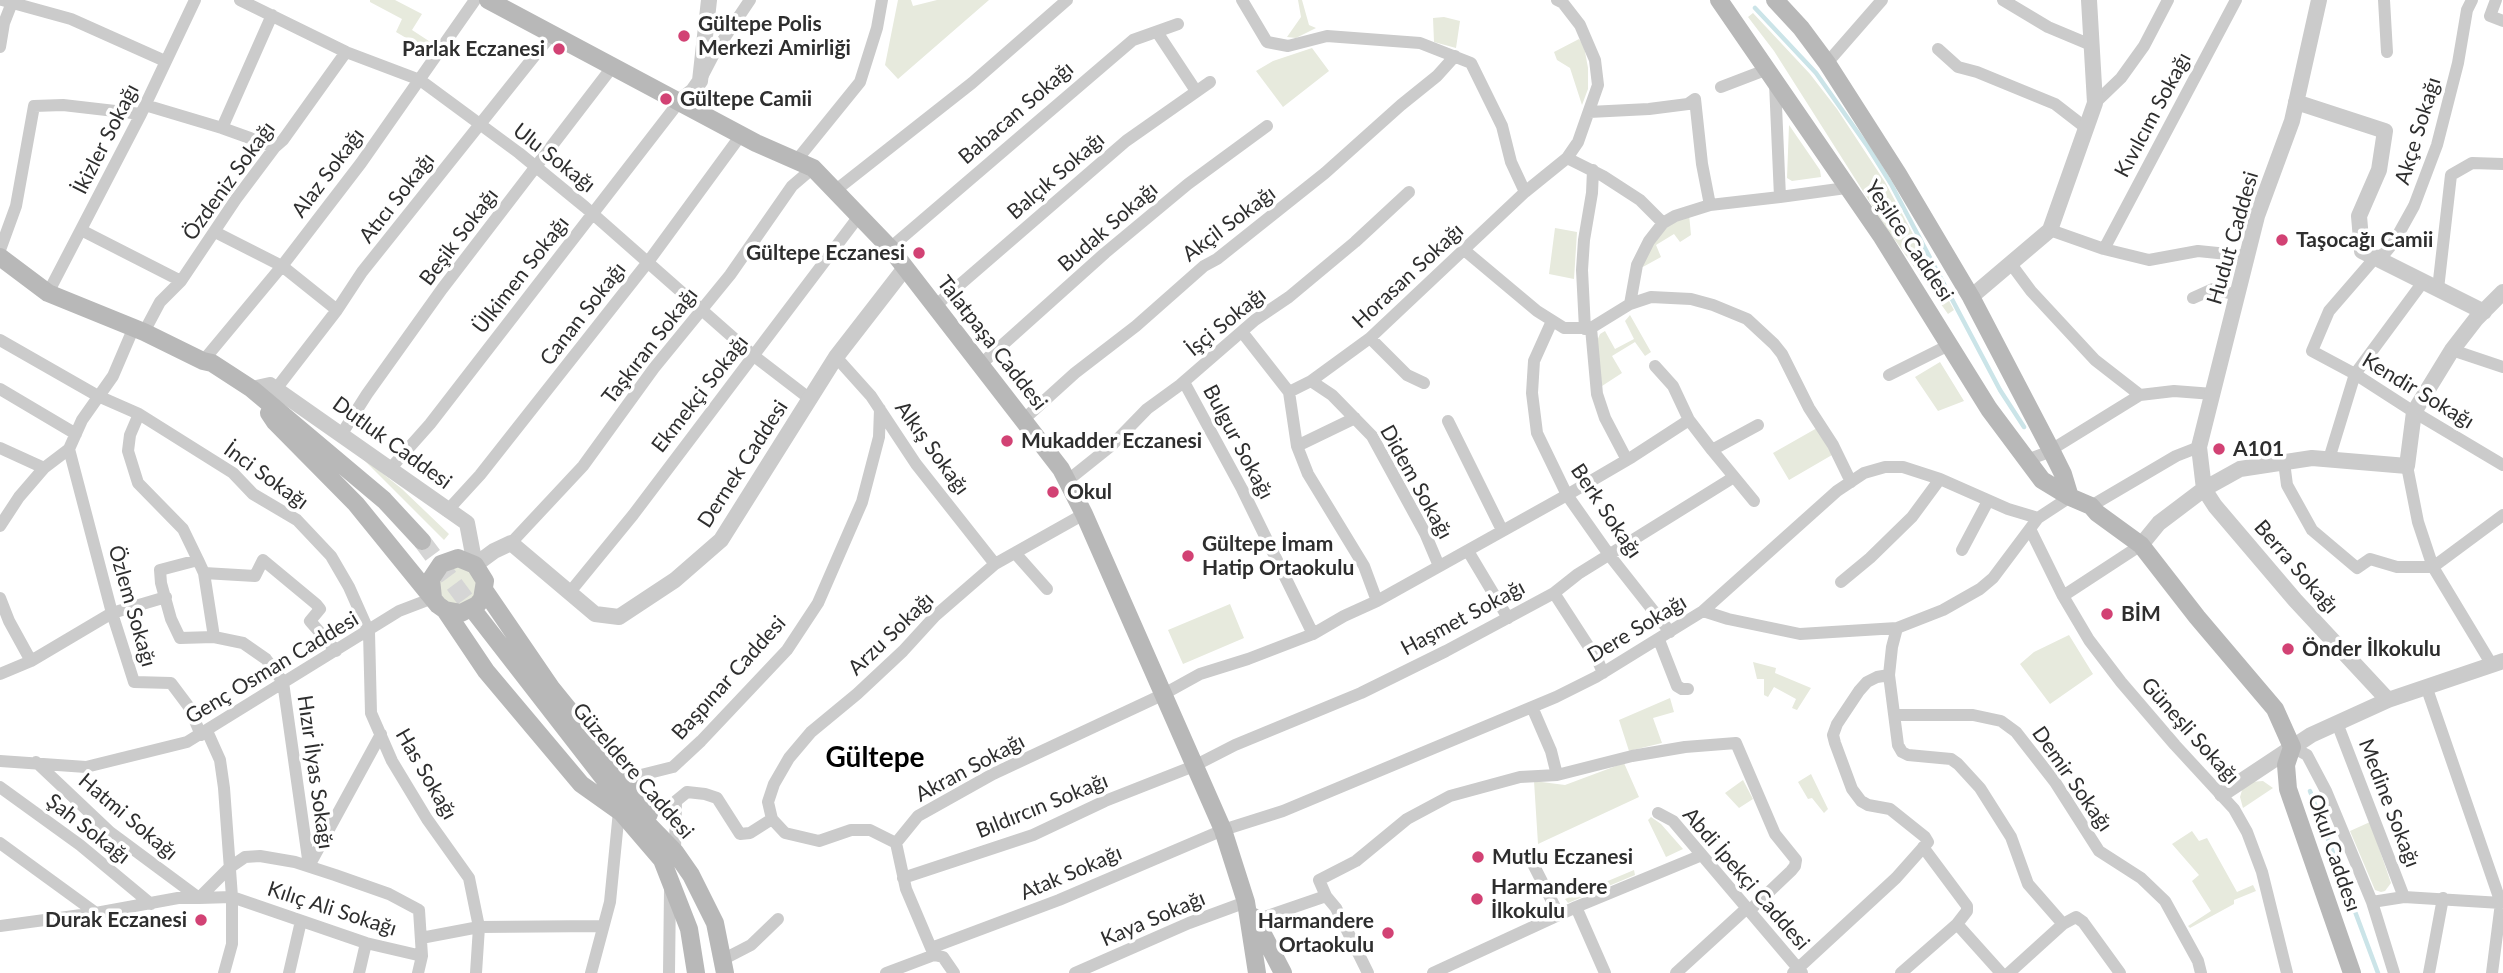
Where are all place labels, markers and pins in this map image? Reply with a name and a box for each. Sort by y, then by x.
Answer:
place label: Gültepe Polis Merkezi Amirliği [698,11,851,61]
marker: Gültepe Polis Merkezi Amirliği [676,28,692,44]
place label: Parlak Eczanesi [402,36,545,62]
marker: Parlak Eczanesi [551,41,567,57]
place label: Gültepe Camii [680,86,812,112]
marker: Gültepe Camii [658,91,674,107]
place label: Taşocağı Camii [2296,227,2433,253]
marker: Taşocağı Camii [2274,232,2290,248]
place label: Gültepe Eczanesi [746,240,905,266]
marker: Gültepe Eczanesi [911,245,927,261]
place label: Mukadder Eczanesi [1021,428,1202,454]
marker: Mukadder Eczanesi [999,433,1015,449]
place label: A101 [2233,436,2284,462]
marker: A101 [2211,441,2227,457]
place label: Okul [1067,479,1112,505]
marker: Okul [1045,484,1061,500]
place label: Gültepe İmam Hatip Ortaokulu [1202,531,1354,581]
marker: Gültepe İmam Hatip Ortaokulu [1180,548,1196,564]
place label: BİM [2121,601,2161,627]
marker: BİM [2099,606,2115,622]
place label: Önder İlkokulu [2302,636,2441,662]
marker: Önder İlkokulu [2280,641,2296,657]
place label: Mutlu Eczanesi [1492,844,1633,870]
marker: Mutlu Eczanesi [1470,849,1486,865]
place label: Harmandere İlkokulu [1491,874,1607,924]
marker: Harmandere İlkokulu [1469,891,1485,907]
place label: Durak Eczanesi [45,907,187,933]
place label: Harmandere Ortaokulu [1258,908,1374,958]
marker: Durak Eczanesi [193,912,209,928]
marker: Harmandere Ortaokulu [1380,925,1396,941]

